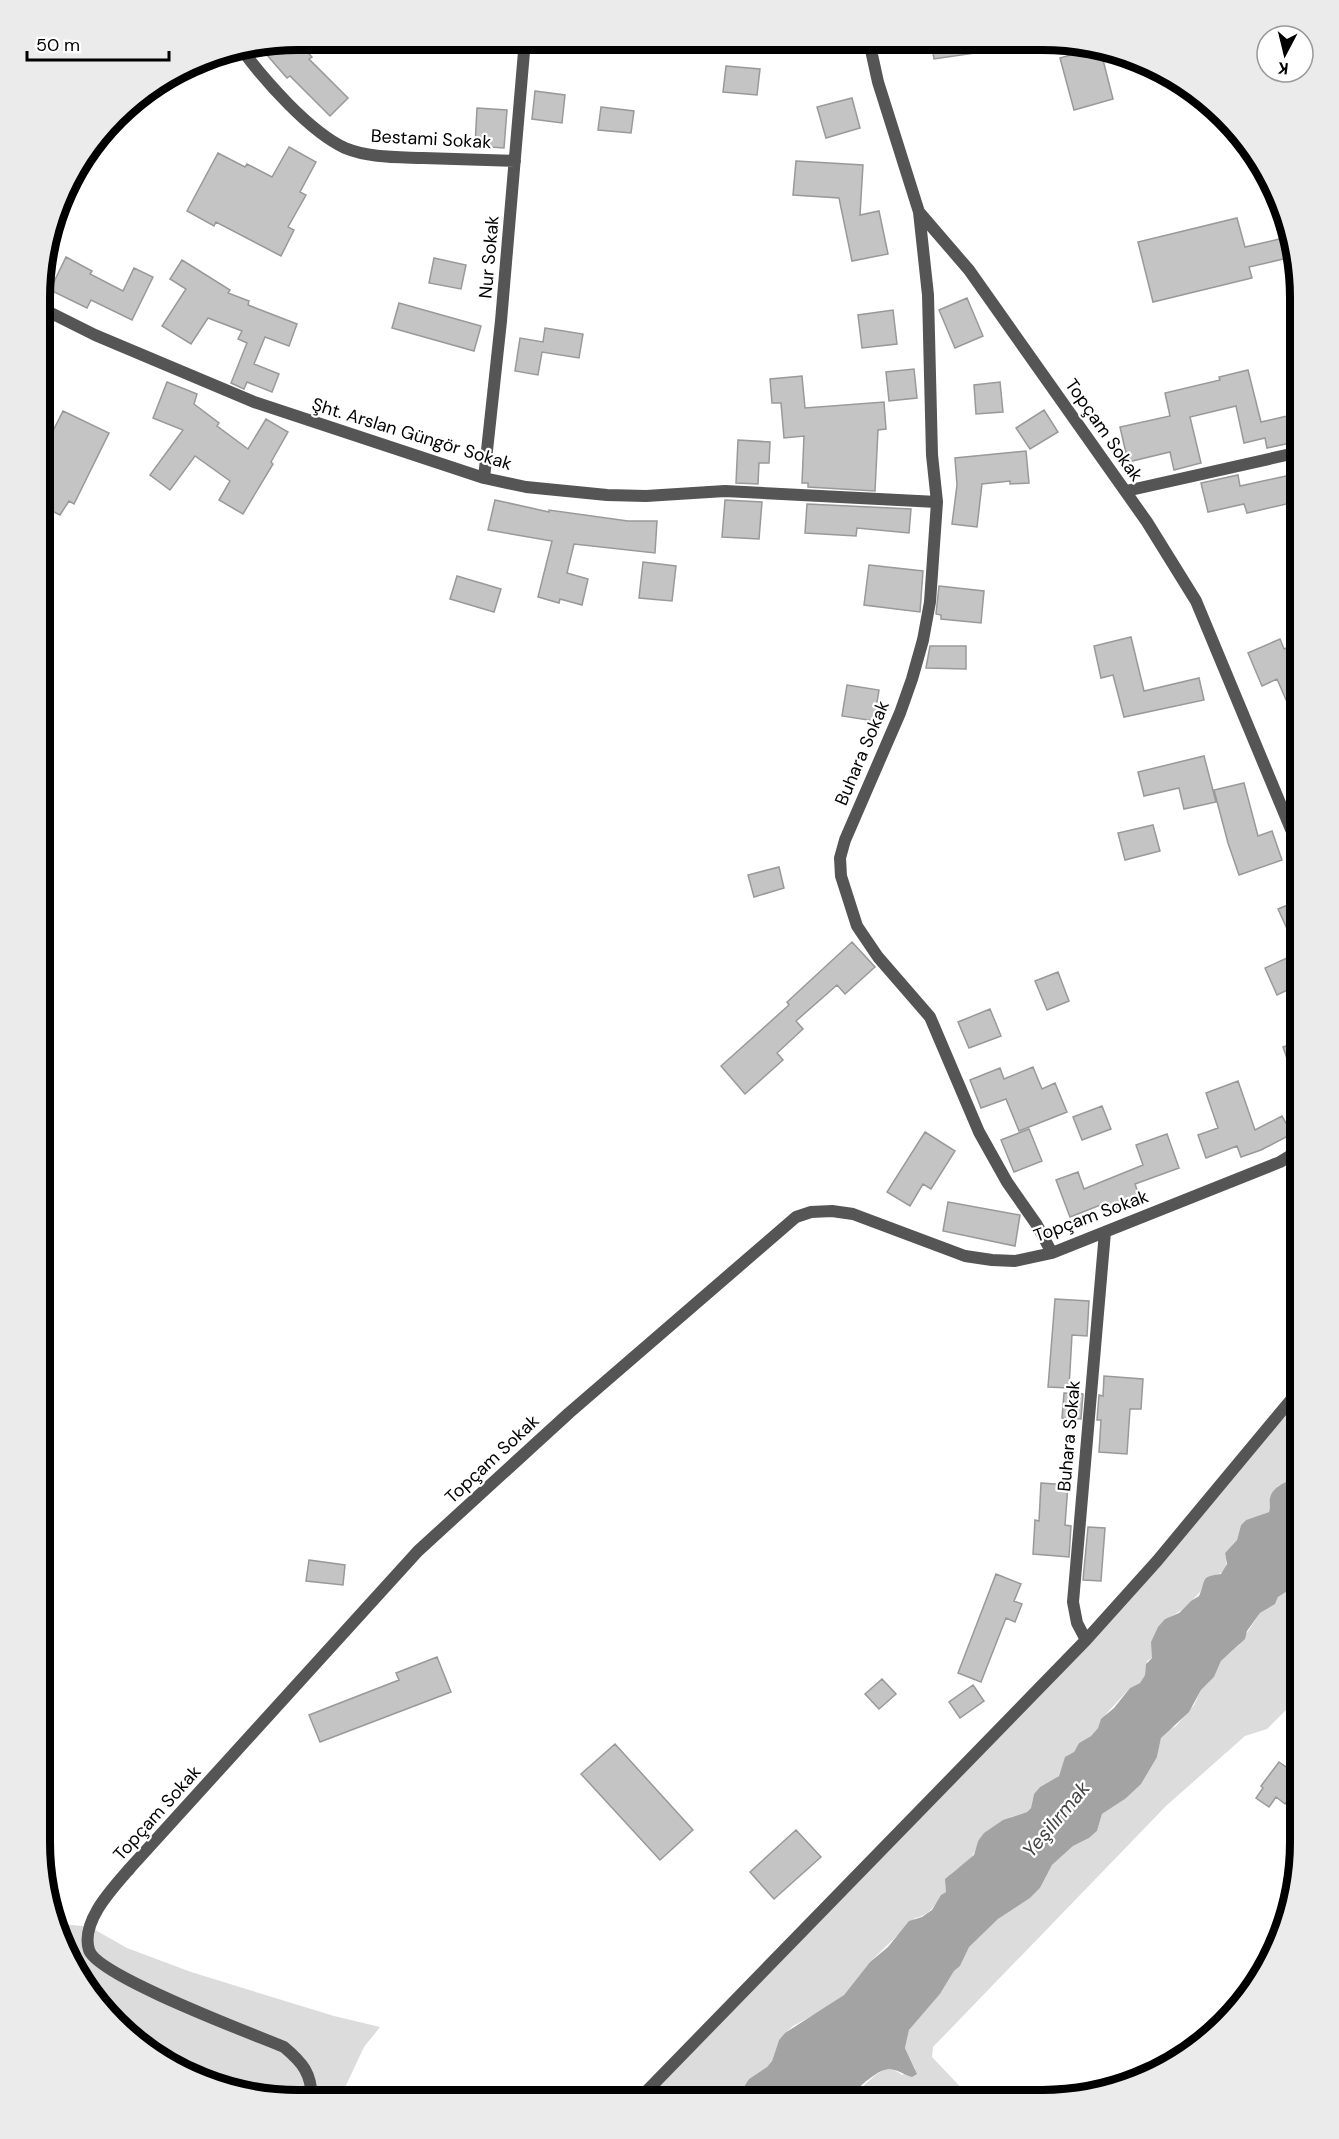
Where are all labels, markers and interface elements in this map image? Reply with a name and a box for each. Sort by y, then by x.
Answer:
scale bar [27,24,170,62]
north arrow [1255,24,1315,84]
text: 50 m [36,33,80,57]
text: K [1276,57,1290,79]
street label: Bestami Sokak [370,124,492,154]
street label: Nur Sokak [473,215,505,299]
street label: Topçam Sokak [1060,374,1148,486]
street label: Şht. Arslan Güngör Sokak [309,392,515,476]
street label: Buhara Sokak [829,697,895,809]
street label: Topçam Sokak [1030,1184,1152,1248]
street label: Buhara Sokak [1052,1379,1086,1493]
street label: Topçam Sokak [440,1409,544,1509]
street label: Topçam Sokak [108,1760,206,1866]
water label: Yeşilırmak [1017,1775,1096,1862]

